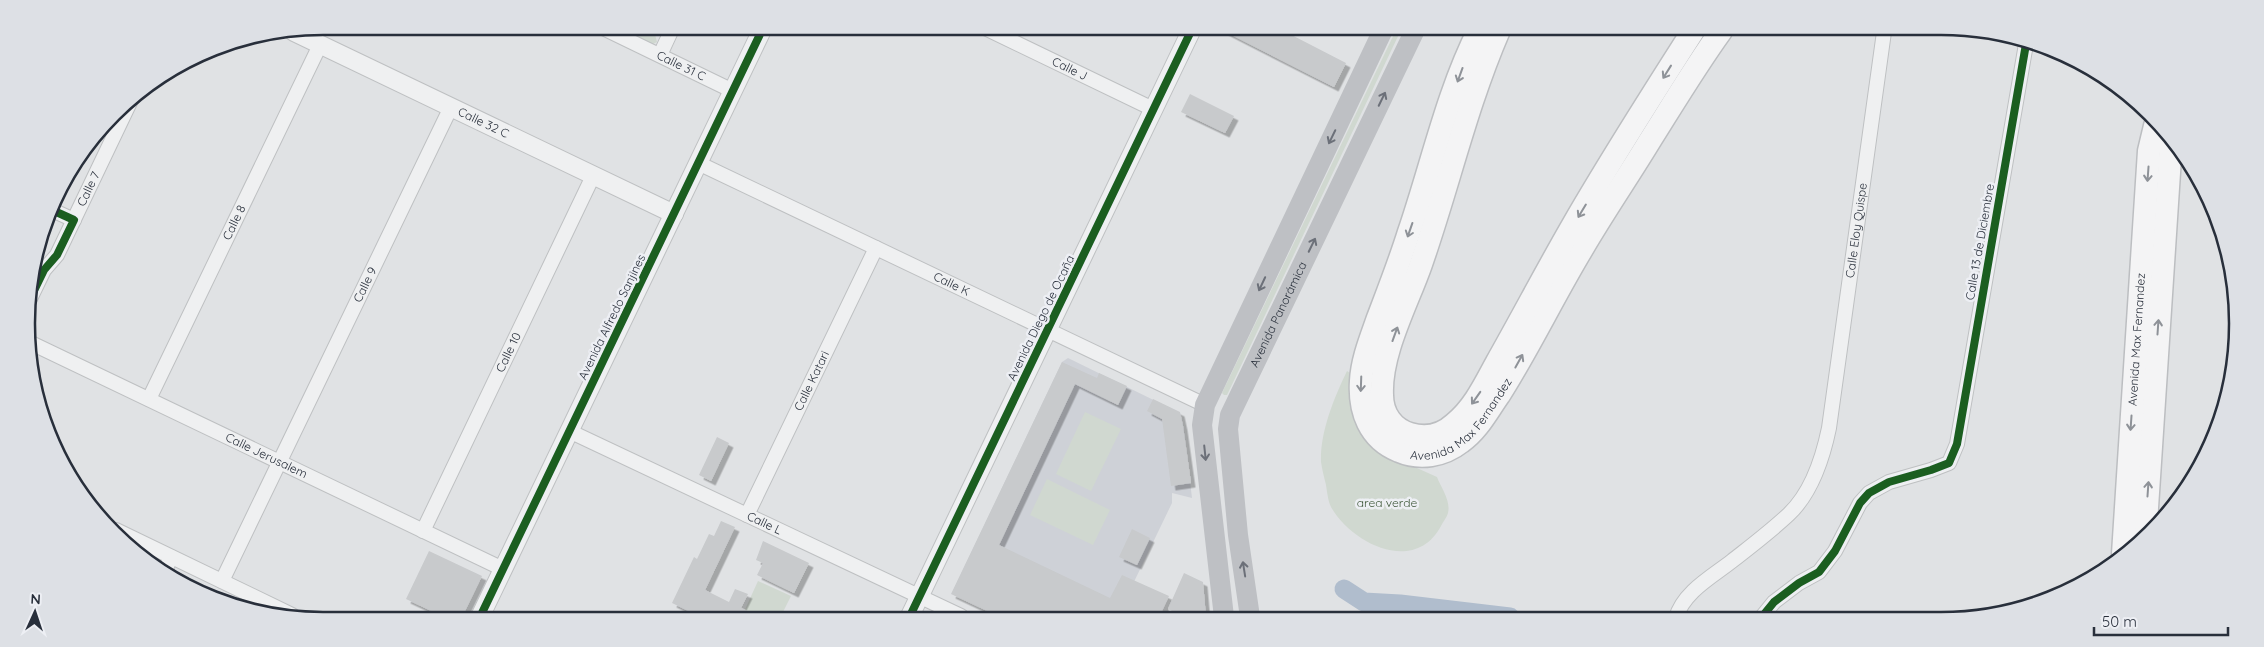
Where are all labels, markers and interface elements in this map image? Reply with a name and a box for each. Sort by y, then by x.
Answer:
street label: Calle 31 C [654,47,708,84]
street label: Calle J [1050,53,1090,83]
one-way arrow [1661,65,1671,79]
one-way arrow [1455,67,1464,82]
one-way arrow [1377,91,1387,106]
street label: Calle 32 C [456,104,512,141]
one-way arrow [1327,129,1336,144]
one-way arrow [2143,165,2152,181]
street label: Calle 7 [73,169,103,209]
street label: Calle Eloy Quispe [1842,182,1870,279]
street label: Calle 13 de Diciembre [1962,182,1997,301]
street label: Calle 8 [219,202,249,242]
one-way arrow [1576,203,1586,217]
one-way arrow [1405,221,1414,237]
one-way arrow [1308,238,1317,253]
street label: Avenida Alfredo Sanjines [575,251,649,382]
street label: Avenida Diego de Ocaña [1004,253,1078,383]
street label: Avenida Panorámica [1246,259,1310,369]
street label: Calle 9 [350,264,380,305]
street label: Calle K [931,268,973,299]
street label: Avenida Max Fernandez [2125,272,2148,406]
one-way arrow [1257,276,1267,291]
one-way arrow [2154,319,2163,335]
one-way arrow [1391,327,1400,342]
street label: Calle 10 [492,330,524,374]
street label: Calle Katari [791,348,832,413]
one-way arrow [1515,354,1524,369]
street label: Avenida Max Fernandez [1409,375,1515,463]
one-way arrow [1356,376,1366,392]
one-way arrow [1471,391,1481,405]
one-way arrow [2127,415,2136,431]
street label: Calle Jerusalem [223,429,310,481]
one-way arrow [1200,445,1210,461]
one-way arrow [2144,481,2153,497]
park label: area verde [1357,495,1417,510]
street label: Calle L [745,508,785,538]
one-way arrow [1238,561,1248,577]
north arrow [10,587,60,637]
text: N [30,590,41,608]
scale bar [2094,604,2228,636]
text: 50 m [2102,612,2137,631]

